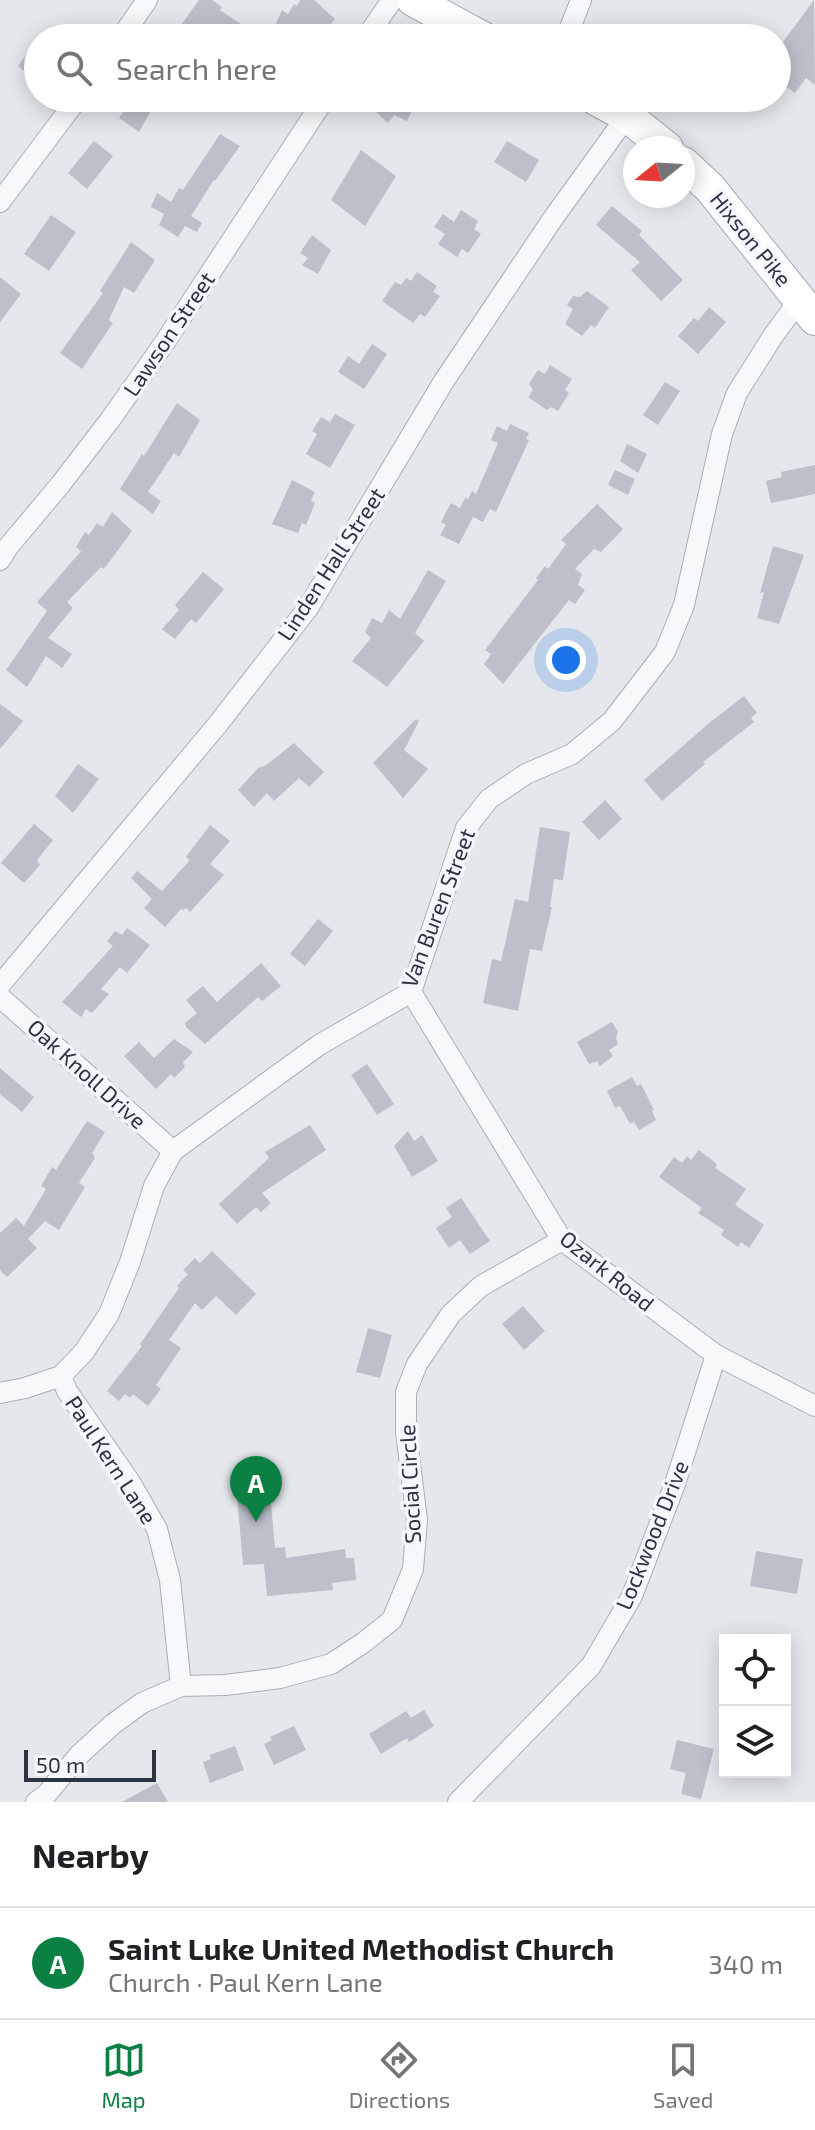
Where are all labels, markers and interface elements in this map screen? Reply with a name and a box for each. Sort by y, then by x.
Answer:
search box [24,24,791,112]
icon: search [52,46,96,90]
text: Search here [116,50,277,86]
north arrow [623,136,695,208]
street label: Hixson Pike [706,186,798,291]
street label: Lawson Street [117,266,219,400]
street label: Linden Hall Street [271,482,389,645]
your location [546,640,586,680]
street label: Van Buren Street [395,825,479,991]
street label: Oak Knoll Drive [23,1013,152,1133]
street label: Ozark Road [555,1224,660,1316]
street label: Paul Kern Lane [61,1391,163,1528]
street label: Social Circle [393,1424,425,1544]
pin: A [230,1456,282,1522]
street label: Lockwood Drive [609,1456,693,1613]
map controls [719,1634,791,1778]
button: locate [719,1634,791,1706]
button: layers [719,1706,791,1778]
scale bar [24,1746,156,1782]
text: 50 m [36,1751,85,1777]
text: Nearby [32,1834,149,1875]
text: Saint Luke United Methodist Church [108,1930,614,1966]
text: A [50,1948,66,1979]
text: 340 m [708,1948,783,1979]
text: Church · Paul Kern Lane [108,1966,383,1997]
tab: Map [102,2038,146,2112]
tab: Directions [349,2038,450,2112]
tab: Saved [653,2038,713,2112]

